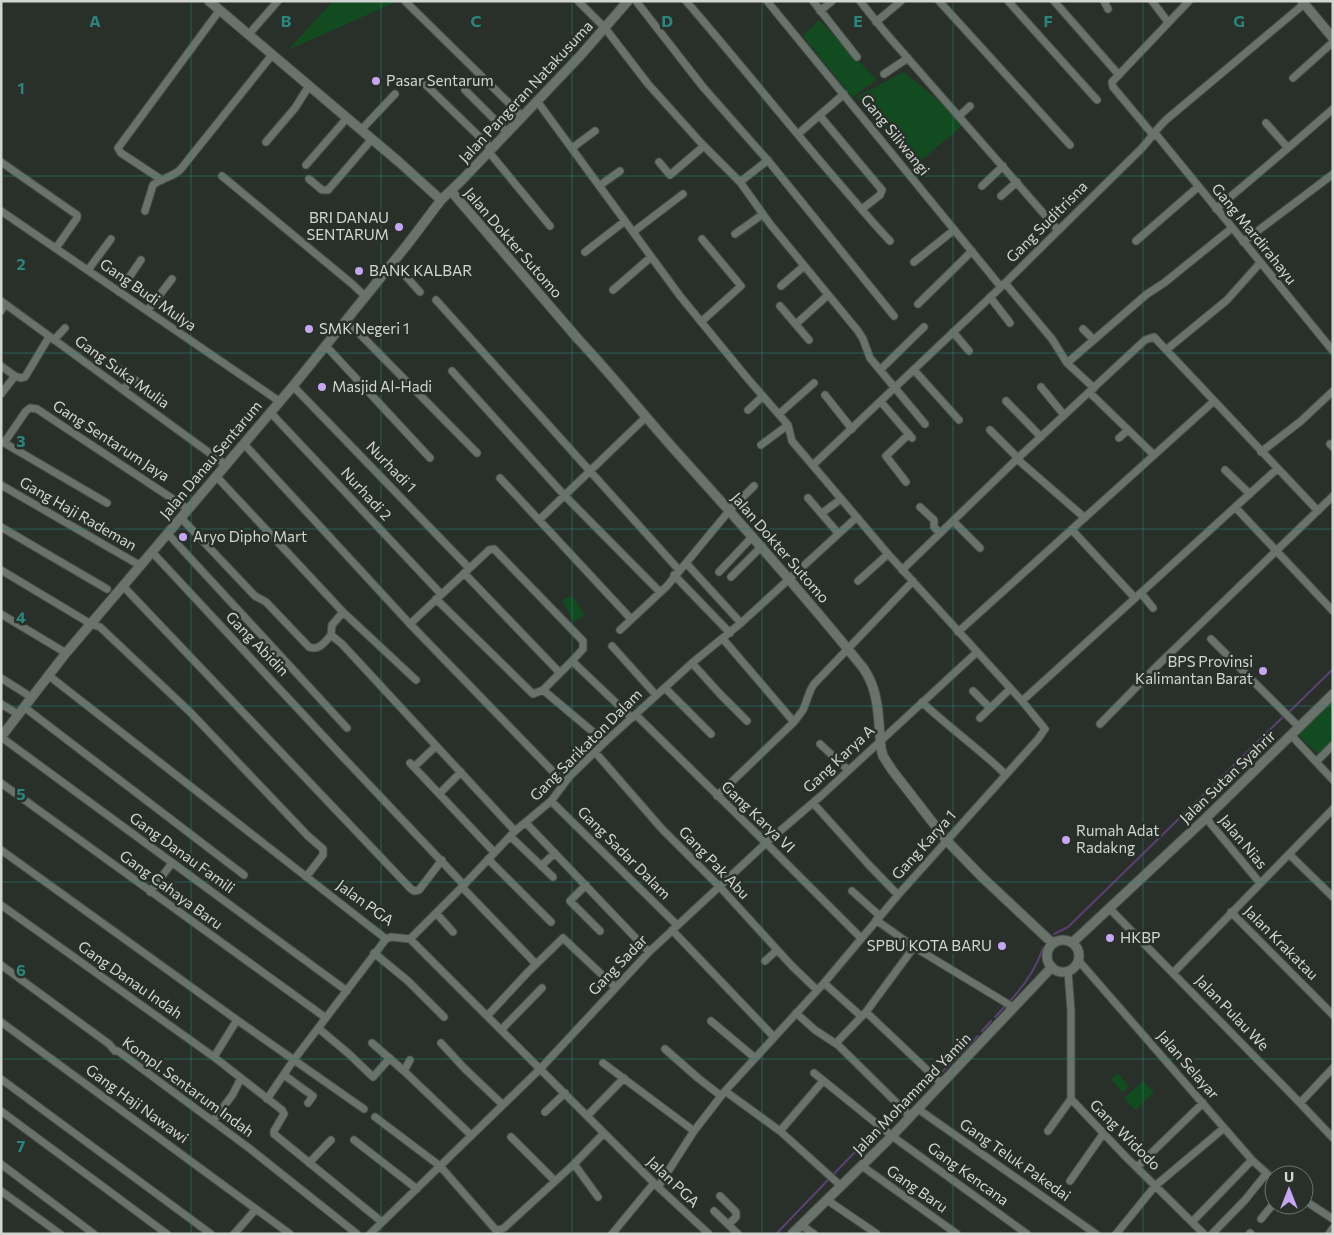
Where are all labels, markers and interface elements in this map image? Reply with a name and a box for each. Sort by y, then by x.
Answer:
text: A [89,11,101,30]
text: B [281,11,292,30]
text: C [471,11,482,30]
text: D [661,11,673,30]
text: E [853,11,863,30]
text: F [1043,11,1053,30]
text: G [1233,11,1245,30]
street label: Jalan Pangeran Natakusuma [455,16,596,166]
place label: Pasar Sentarum [386,71,494,89]
marker: Pasar Sentarum [370,75,382,87]
text: 1 [17,78,25,97]
street label: Gang Siliwangi [858,90,934,179]
street label: Gang Suditrisna [1002,177,1091,266]
street label: Gang Mardirahayu [1208,179,1301,288]
street label: Jalan Dokter Sutomo [461,183,567,301]
place label: BRI DANAU SENTARUM [306,208,389,243]
marker: BRI DANAU SENTARUM [393,221,405,233]
text: 2 [16,254,26,273]
street label: Gang Budi Mulya [97,254,200,334]
place label: BANK KALBAR [369,261,472,279]
marker: BANK KALBAR [353,265,365,277]
place label: SMK Negeri 1 [319,319,409,337]
marker: SMK Negeri 1 [303,323,315,335]
street label: Gang Suka Mulia [72,331,173,412]
place label: Masjid Al-Hadi [332,377,432,395]
marker: Masjid Al-Hadi [316,381,328,393]
street label: Gang Sentarum Jaya [50,396,173,485]
street label: Jalan Danau Sentarum [156,397,265,522]
text: 3 [16,431,26,450]
street label: Nurhadi 1 [363,437,420,496]
street label: Nurhadi 2 [338,463,396,524]
street label: Gang Haji Rademan [17,472,140,554]
street label: Jalan Dokter Sutomo [728,488,834,606]
place label: Aryo Dipho Mart [193,527,307,545]
marker: Aryo Dipho Mart [177,531,189,543]
text: 4 [16,607,26,626]
street label: Gang Abidin [223,607,293,679]
place label: BPS Provinsi Kalimantan Barat [1135,652,1253,687]
marker: BPS Provinsi Kalimantan Barat [1257,665,1269,677]
street label: Gang Sarikaton Dalam [526,685,645,804]
street label: Gang Karya A [799,721,878,796]
street label: Jalan Sutan Syahrir [1176,726,1279,827]
street label: Gang Karya VI [718,777,799,856]
text: 5 [16,784,26,803]
street label: Gang Sadar Dalam [574,802,675,903]
street label: Gang Karya 1 [887,806,959,883]
street label: Gang Danau Famili [126,808,239,896]
street label: Jalan Nias [1216,811,1272,872]
place label: Rumah Adat Radakng [1076,821,1159,856]
street label: Gang Pak Abu [675,822,754,902]
marker: Rumah Adat Radakng [1060,834,1072,846]
street label: Gang Cahaya Baru [117,846,227,933]
street label: Jalan PGA [334,875,398,929]
street label: Jalan Krakatau [1241,901,1323,983]
place label: HKBP [1120,928,1160,946]
street label: Gang Sadar [584,930,651,998]
marker: HKBP [1104,932,1116,944]
place label: SPBU KOTA BARU [867,936,992,954]
street label: Gang Danau Indah [75,937,186,1022]
marker: SPBU KOTA BARU [996,940,1008,952]
text: 6 [16,960,26,979]
street label: Jalan Pulau We [1192,971,1273,1054]
street label: Jalan Selayar [1154,1026,1223,1102]
street label: Jalan Mohammad Yamin [848,1029,974,1158]
street label: Kompl. Sentarum Indah [119,1032,258,1140]
street label: Gang Haji Nawawi [83,1060,192,1146]
street label: Gang Widodo [1087,1095,1165,1174]
street label: Gang Teluk Pakedai [957,1114,1075,1204]
text: 7 [17,1136,26,1155]
street label: Gang Kencana [924,1138,1013,1209]
street label: Jalan PGA [644,1152,704,1211]
street label: Gang Baru [884,1161,952,1216]
north arrow [1264,1165,1314,1215]
text: U [1284,1168,1294,1185]

